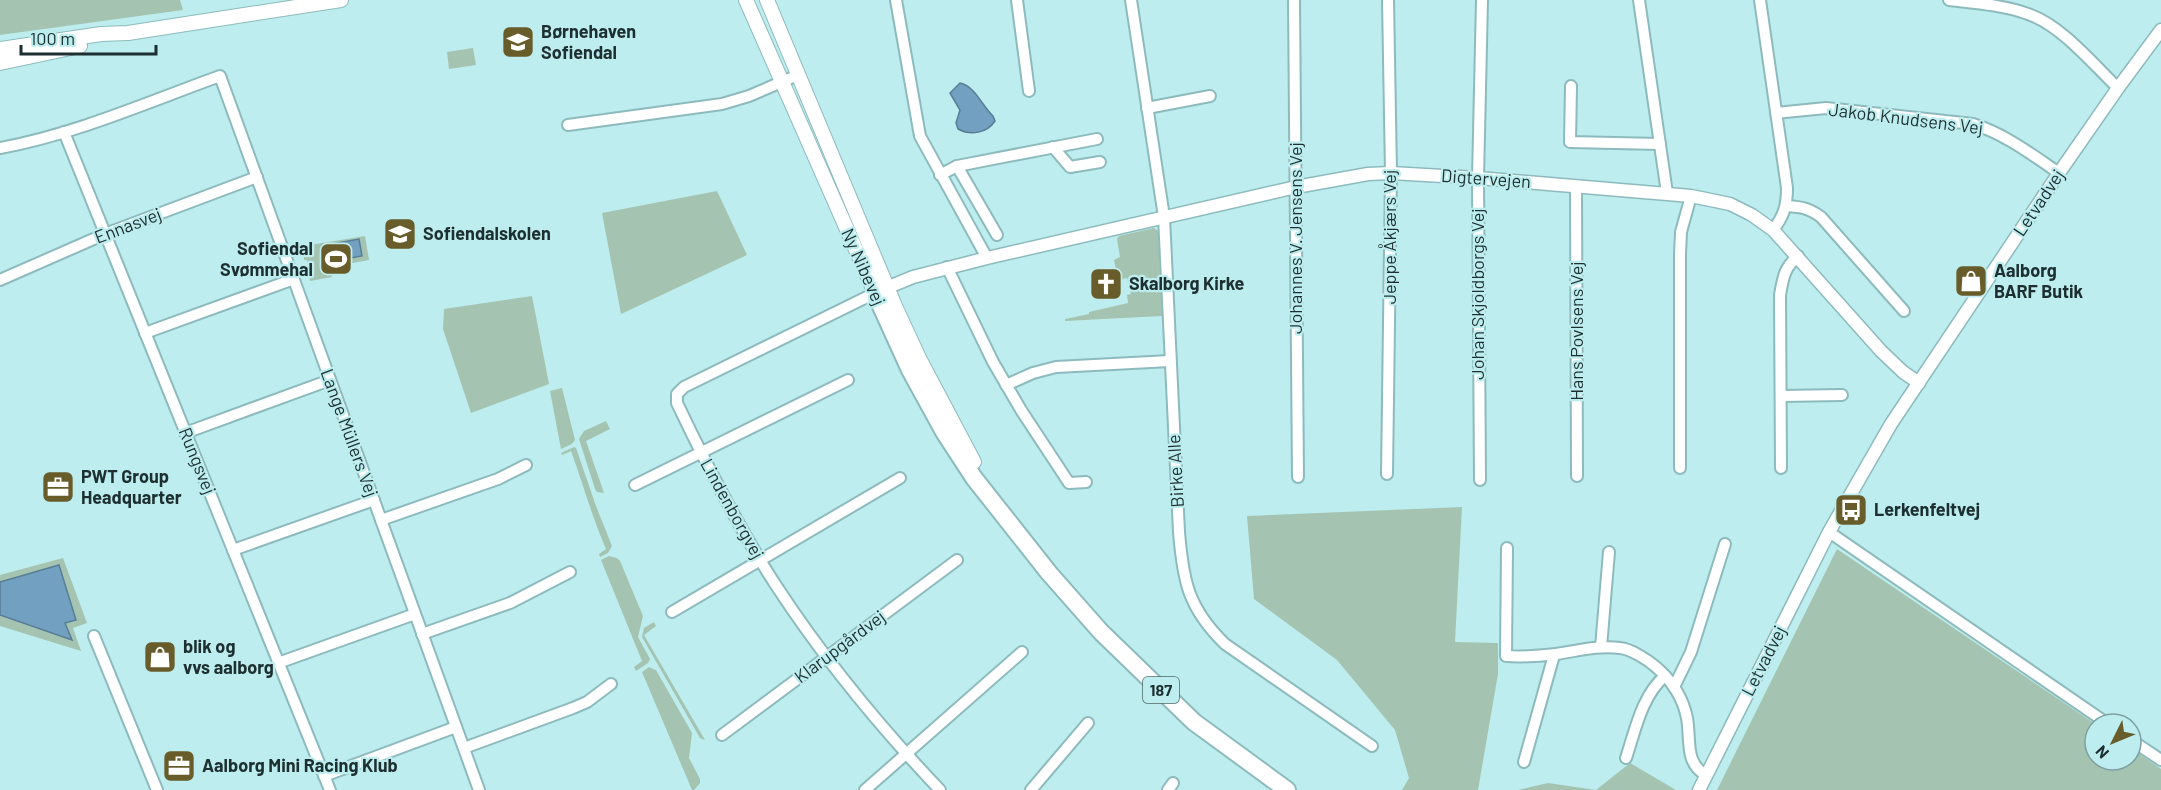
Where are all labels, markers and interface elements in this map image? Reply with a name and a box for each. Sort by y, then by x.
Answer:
scale bar [21,18,156,56]
place label: Børnehaven Sofiendal [541,20,636,63]
school or university icon: Børnehaven Sofiendal [500,24,536,60]
text: 100 m [30,27,75,49]
street label: Jakob Knudsens Vej [1828,98,1985,138]
street label: Johannes V. Jensens Vej [1284,142,1306,334]
street label: Digtervejen [1440,164,1532,192]
street label: Letvadvej [2008,165,2069,240]
street label: Jeppe Åkjærs Vej [1378,170,1400,304]
street label: Ennasvej [91,202,164,248]
street label: Johan Skjoldborgs Vej [1466,208,1488,380]
school or university icon: Sofiendalskolen [382,216,418,252]
place label: Sofiendalskolen [423,222,551,244]
street label: Ny Nibevej [837,225,891,309]
place label: Sofiendal Svømmehal [220,237,313,280]
sports icon: Sofiendal Svømmehal [318,241,354,277]
place label: Aalborg BARF Butik [1994,259,2084,302]
street label: Hans Povlsens Vej [1565,261,1587,401]
shop icon: Aalborg BARF Butik [1953,263,1989,299]
church icon: Skalborg Kirke [1088,266,1124,302]
place label: Skalborg Kirke [1129,272,1245,294]
street label: Lange Müllers Vej [317,366,383,500]
street label: Rungsvej [175,424,221,497]
street label: Birke Alle [1162,434,1188,508]
street label: Lindenborgvej [696,455,769,562]
place label: PWT Group Headquarter [81,465,182,508]
office icon: PWT Group Headquarter [40,469,76,505]
bus stop icon: Lerkenfeltvej [1833,492,1869,528]
place label: Lerkenfeltvej [1874,498,1980,520]
street label: Klarupgårdvej [790,605,889,687]
street label: Letvadvej [1736,622,1790,699]
place label: blik og vvs aalborg [183,635,274,678]
shop icon: blik og vvs aalborg [142,639,178,675]
road number: 187 [1143,677,1179,703]
north arrow [2083,712,2143,772]
text: N [2091,742,2112,763]
office icon: Aalborg Mini Racing Klub [161,748,197,784]
place label: Aalborg Mini Racing Klub [202,754,398,776]

